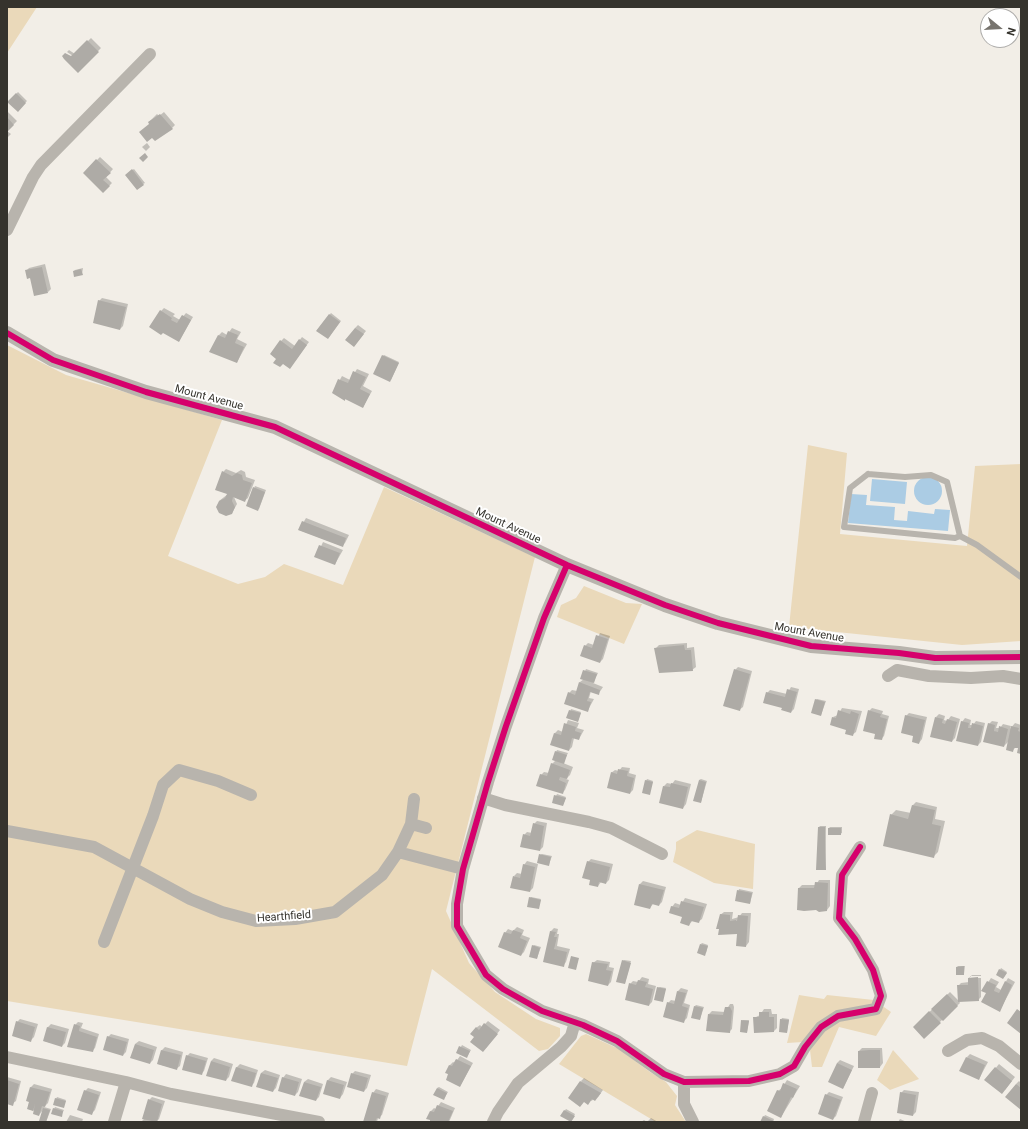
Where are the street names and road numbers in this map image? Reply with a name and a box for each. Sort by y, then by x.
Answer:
street label: Mount Avenue [173,383,245,413]
street label: Mount Avenue [473,505,543,547]
street label: Mount Avenue [773,620,845,646]
street label: Hearthfield [257,909,311,925]

